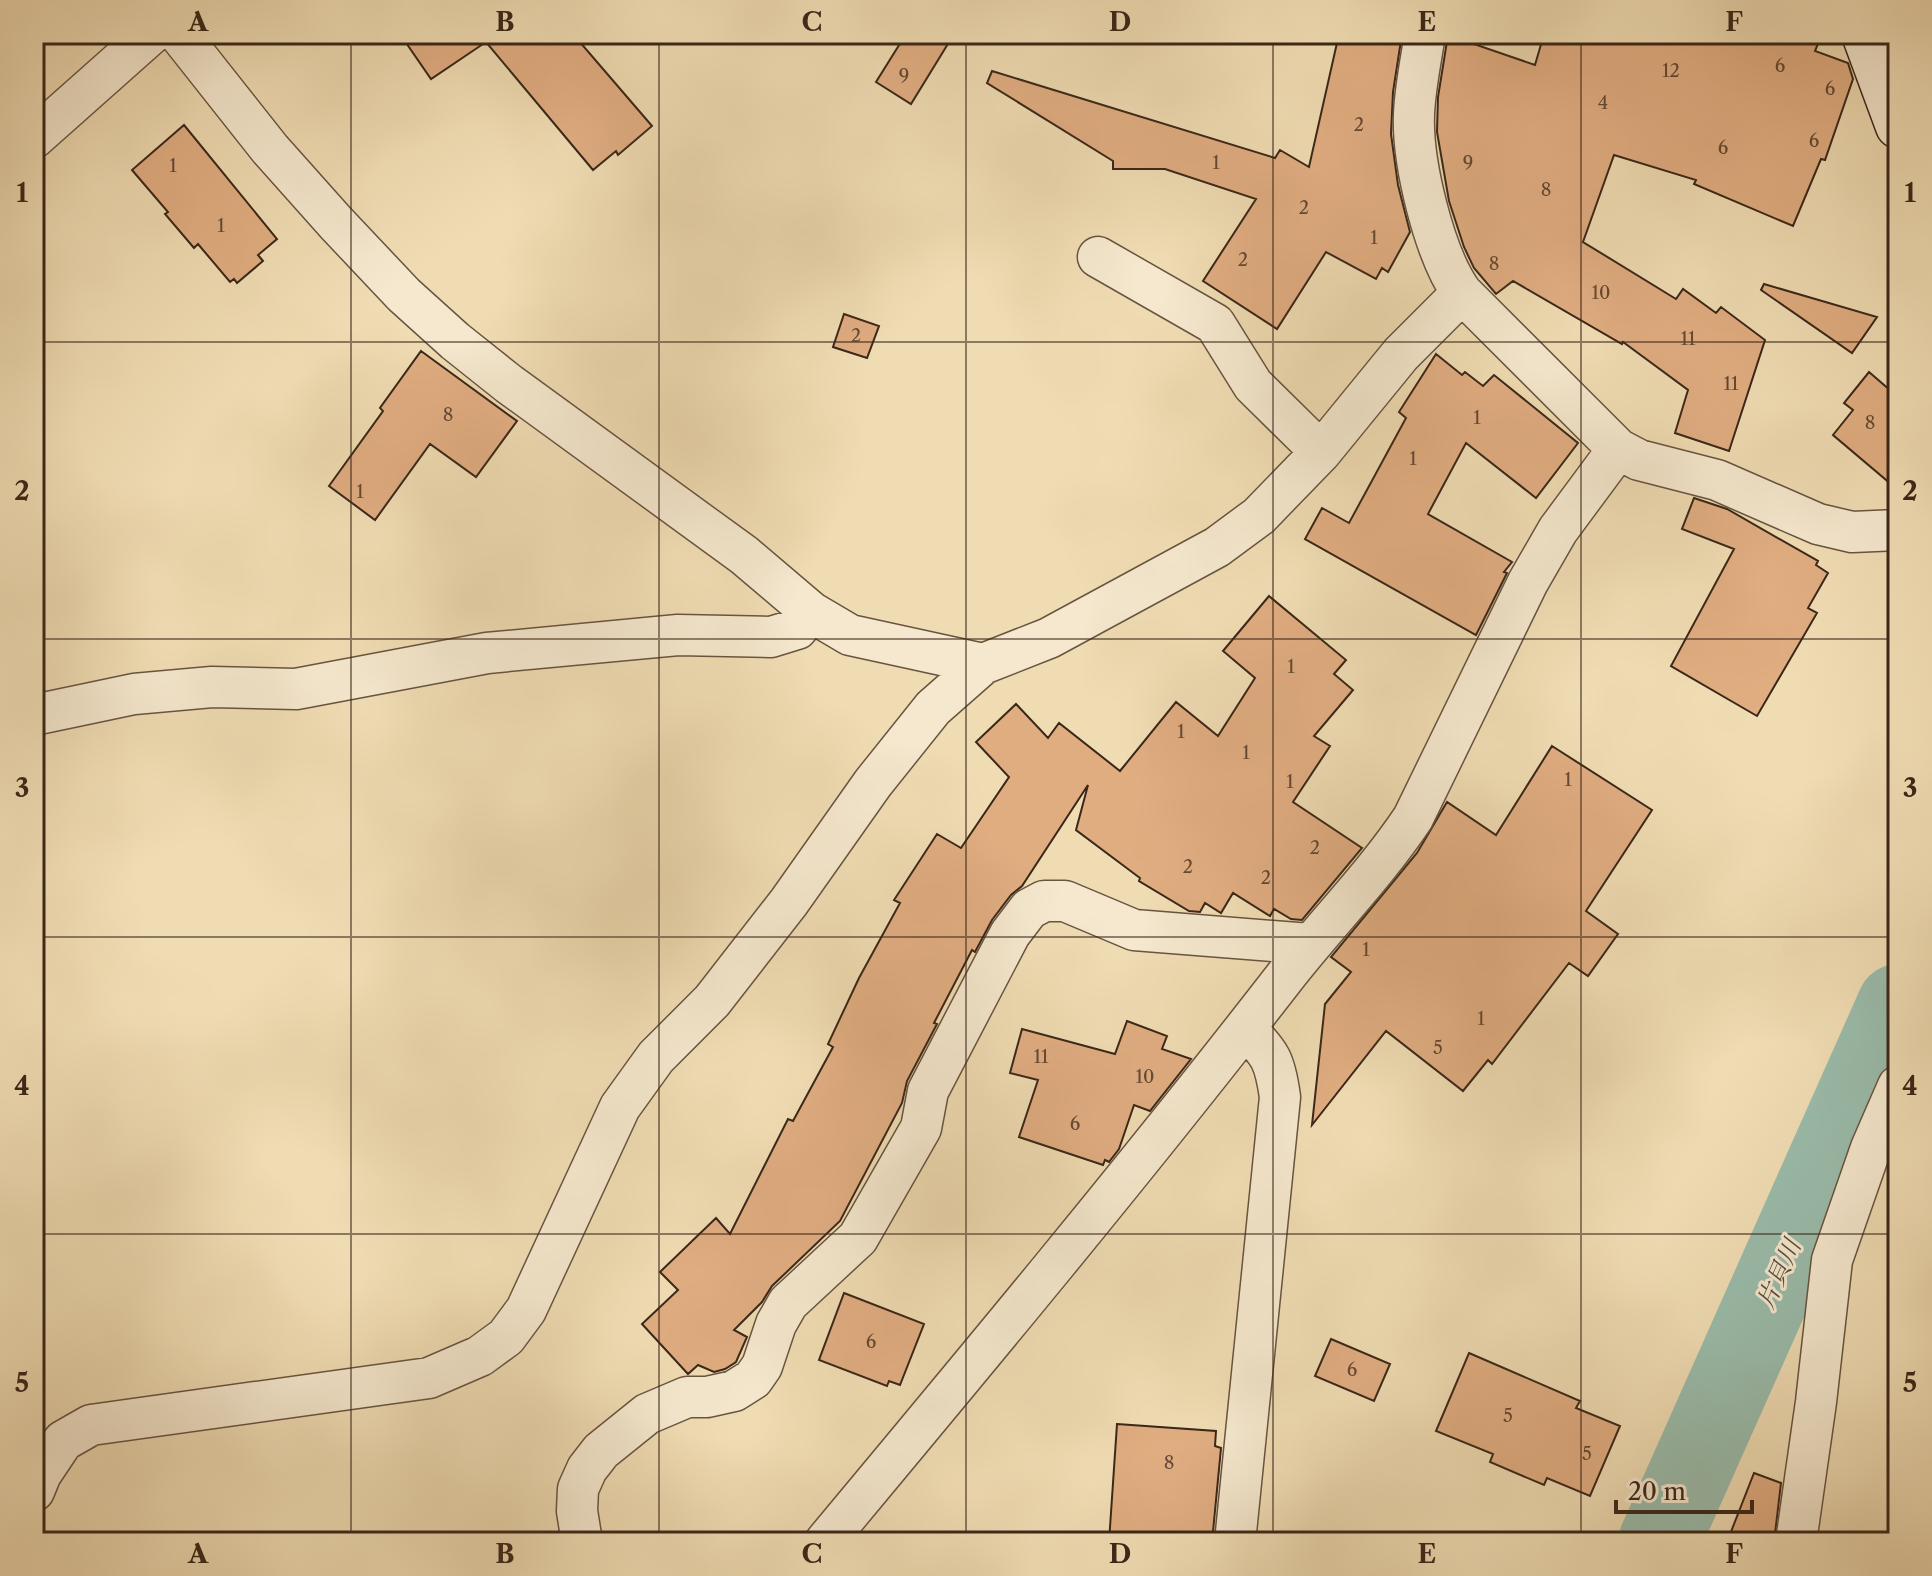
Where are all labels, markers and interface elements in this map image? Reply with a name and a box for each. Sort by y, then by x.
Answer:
text: A [187,6,209,38]
text: B [495,6,515,38]
text: C [802,6,822,38]
text: D [1109,6,1131,38]
text: E [1418,6,1436,38]
text: F [1725,6,1743,38]
house number: 6 [1775,55,1785,77]
house number: 12 [1662,60,1680,82]
house number: 9 [899,65,909,87]
house number: 6 [1825,78,1835,100]
house number: 4 [1598,92,1608,114]
house number: 2 [1354,114,1364,136]
house number: 6 [1809,130,1819,152]
house number: 6 [1718,137,1728,159]
house number: 1 [1212,152,1220,174]
house number: 9 [1463,152,1473,174]
house number: 1 [169,155,177,177]
text: 1 [16,177,28,209]
text: 1 [1904,177,1916,209]
house number: 8 [1541,179,1551,201]
house number: 2 [1299,197,1309,219]
house number: 1 [217,215,225,237]
house number: 1 [1370,227,1378,249]
house number: 2 [1238,249,1248,271]
house number: 8 [1489,253,1499,275]
house number: 10 [1592,282,1610,304]
house number: 2 [851,325,861,347]
house number: 11 [1680,328,1696,350]
house number: 11 [1723,373,1739,395]
house number: 8 [443,404,453,426]
house number: 1 [1473,407,1481,429]
house number: 8 [1865,412,1875,434]
house number: 1 [1409,448,1417,470]
text: 2 [14,475,30,507]
text: 2 [1902,475,1918,507]
house number: 1 [356,481,364,503]
house number: 1 [1287,656,1295,678]
house number: 1 [1177,721,1185,743]
house number: 1 [1242,742,1250,764]
house number: 1 [1564,769,1572,791]
house number: 1 [1286,771,1294,793]
text: 3 [15,772,29,804]
text: 3 [1903,772,1917,804]
house number: 2 [1310,837,1320,859]
house number: 2 [1183,856,1193,878]
house number: 2 [1261,867,1271,889]
house number: 1 [1362,939,1370,961]
house number: 1 [1477,1008,1485,1030]
house number: 5 [1433,1037,1443,1059]
house number: 11 [1033,1046,1049,1068]
house number: 10 [1136,1066,1154,1088]
text: 4 [14,1070,30,1102]
text: 4 [1902,1070,1918,1102]
house number: 6 [1070,1113,1080,1135]
water label: 片貝川 [1751,1232,1808,1313]
house number: 6 [866,1331,876,1353]
house number: 6 [1347,1359,1357,1381]
text: 5 [15,1367,29,1399]
text: 5 [1903,1367,1917,1399]
house number: 5 [1503,1405,1513,1427]
house number: 5 [1582,1443,1592,1465]
house number: 8 [1164,1452,1174,1474]
scale bar [1616,1464,1752,1514]
text: 20 m [1628,1477,1686,1506]
text: A [187,1538,209,1570]
text: B [495,1538,515,1570]
text: C [802,1538,822,1570]
text: D [1109,1538,1131,1570]
text: E [1418,1538,1436,1570]
text: F [1725,1538,1743,1570]

